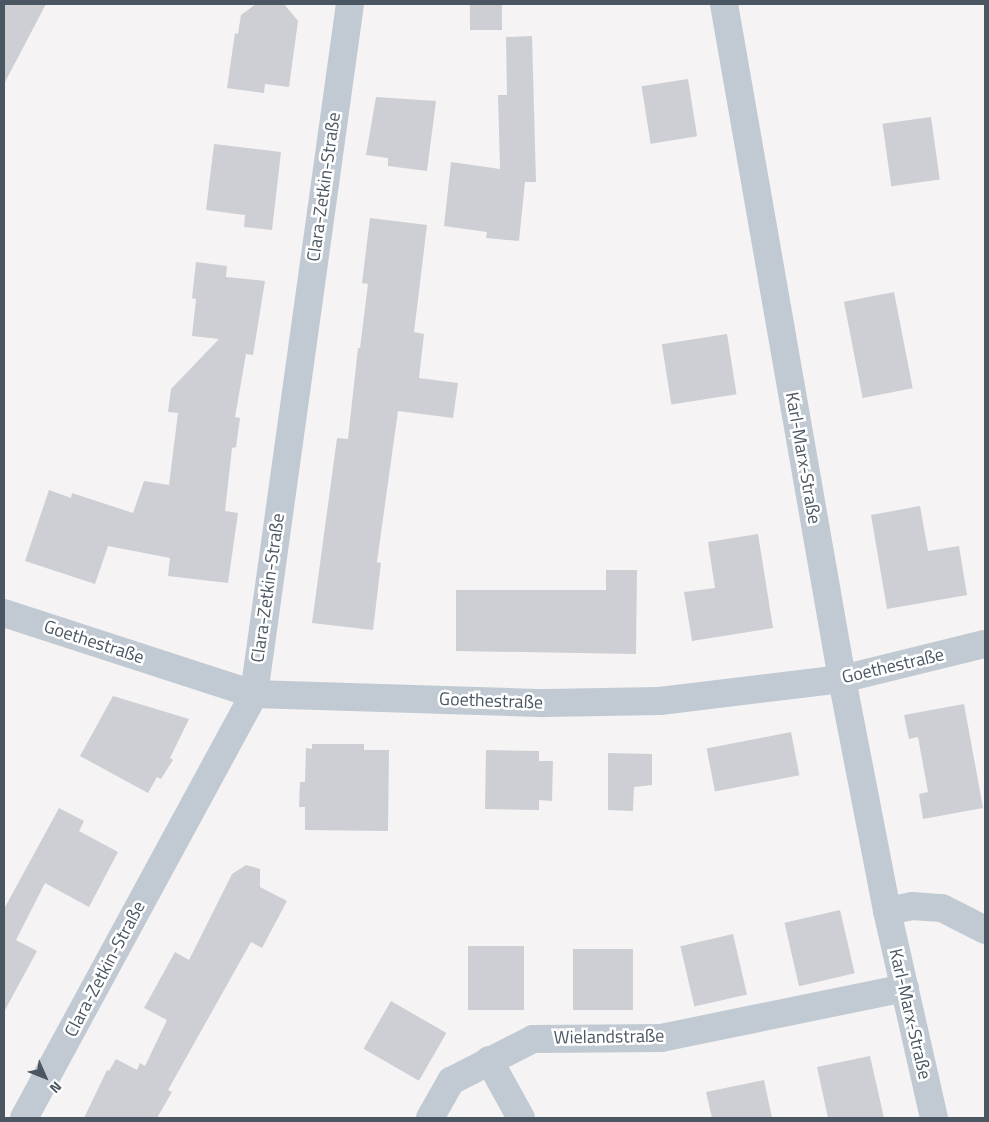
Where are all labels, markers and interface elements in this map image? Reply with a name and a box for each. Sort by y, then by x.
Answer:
street label: Clara-Zetkin-Straße [303,111,345,263]
street label: Karl-Marx-Straße [781,390,825,526]
street label: Clara-Zetkin-Straße [247,512,289,664]
street label: Goethestraße [41,616,147,668]
street label: Goethestraße [840,644,946,688]
street label: Goethestraße [439,688,543,714]
street label: Clara-Zetkin-Straße [60,897,150,1041]
street label: Karl-Marx-Straße [884,947,936,1081]
street label: Wielandstraße [553,1025,665,1049]
north arrow [20,1052,70,1102]
text: N [45,1077,67,1099]

